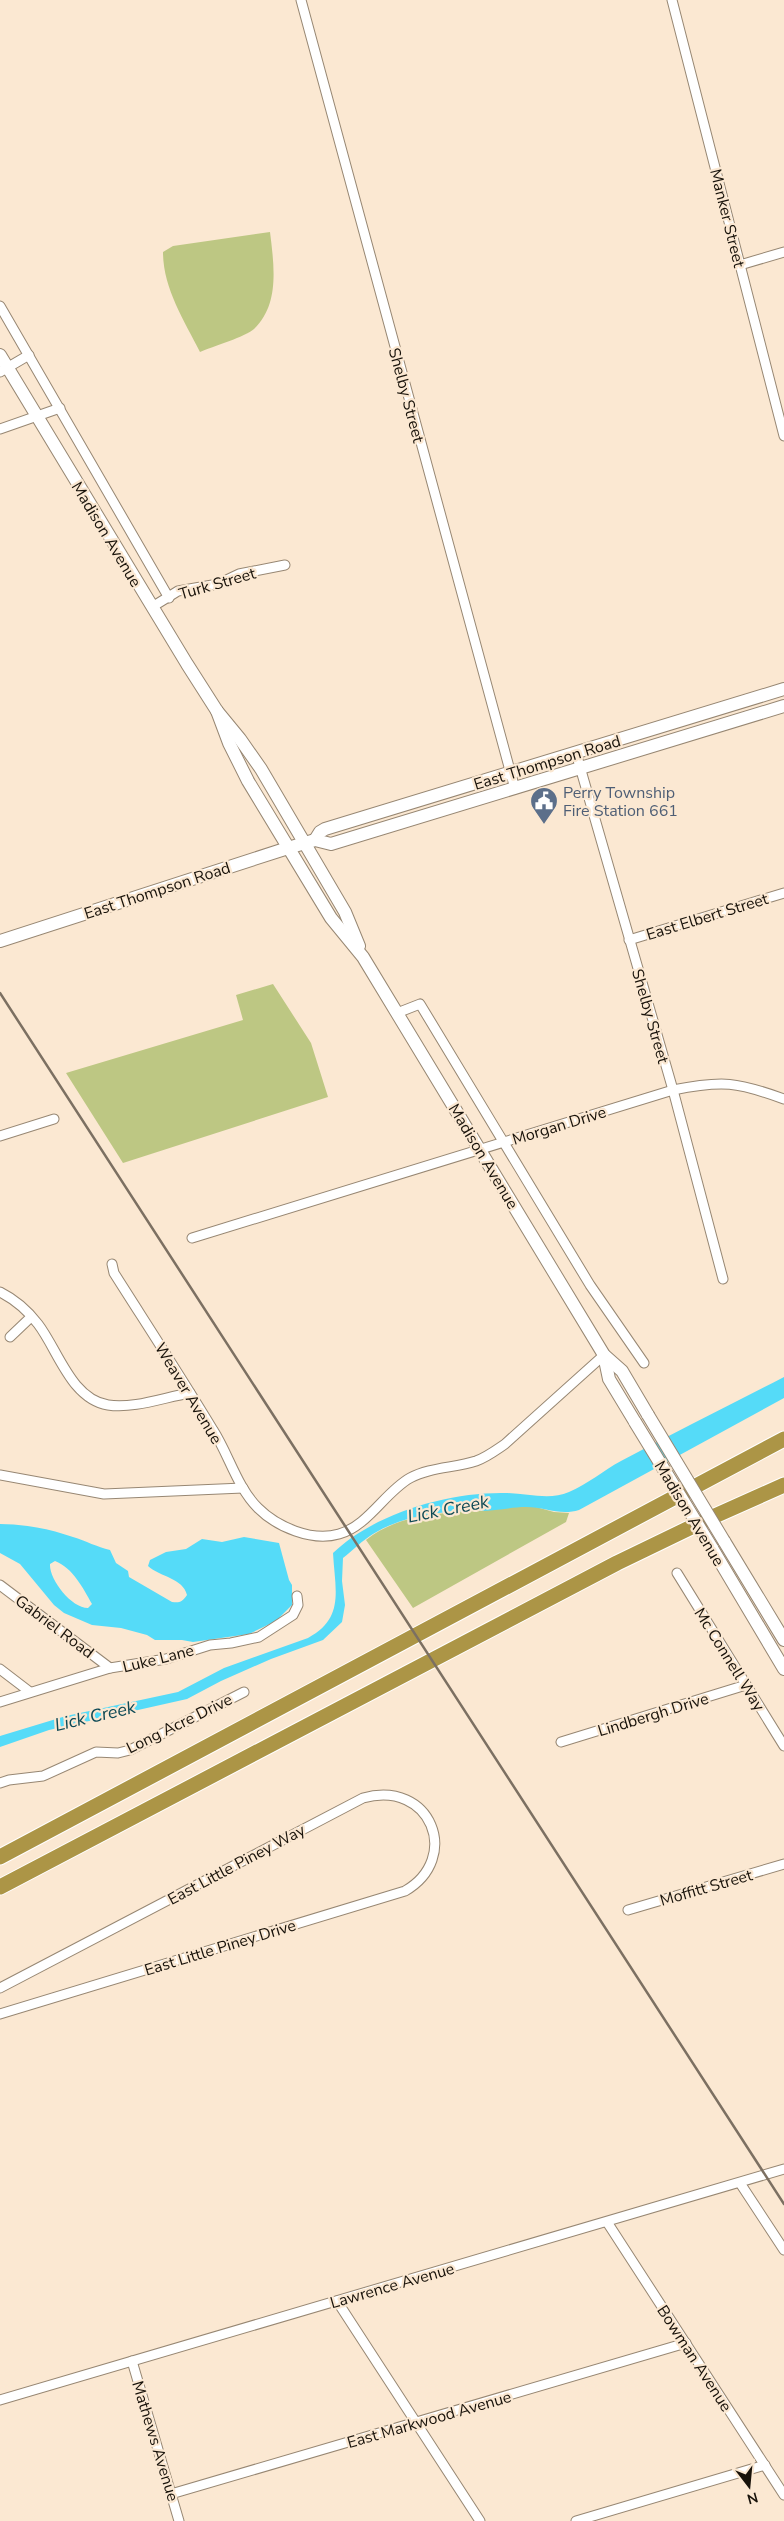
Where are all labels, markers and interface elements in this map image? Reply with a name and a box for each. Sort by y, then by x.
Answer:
street label: Manker Street [704,167,750,270]
street label: Shelby Street [383,345,429,446]
street label: Madison Avenue [66,478,146,591]
street label: Turk Street [176,562,259,605]
street label: East Thompson Road [471,730,624,796]
place label: Perry Township Fire Station 661 [563,782,678,822]
public building icon: Perry Township Fire Station 661 [529,786,559,825]
street label: East Thompson Road [81,857,233,925]
street label: East Elbert Street [644,888,771,946]
street label: Shelby Street [626,966,674,1066]
street label: Madison Avenue [443,1100,523,1213]
street label: Morgan Drive [510,1101,609,1151]
street label: Weaver Avenue [149,1339,227,1448]
street label: Madison Avenue [649,1457,729,1570]
water label: Lick Creek [405,1489,492,1529]
street label: Gabriel Road [10,1590,98,1664]
street label: Mc Connell Way [689,1604,770,1716]
street label: Luke Lane [120,1640,196,1678]
street label: Lindbergh Drive [595,1688,711,1742]
street label: Long Acre Drive [123,1689,236,1759]
water label: Lick Creek [52,1695,139,1737]
street label: East Little Piney Way [164,1819,310,1910]
street label: Moffitt Street [657,1864,755,1912]
street label: East Little Piney Drive [142,1914,299,1981]
street label: Lawrence Avenue [328,2258,457,2314]
street label: Bowman Avenue [651,2301,737,2416]
street label: Mathews Avenue [126,2378,184,2504]
street label: East Markwood Avenue [345,2386,514,2454]
north arrow [724,2461,774,2511]
text: N [745,2487,760,2509]

